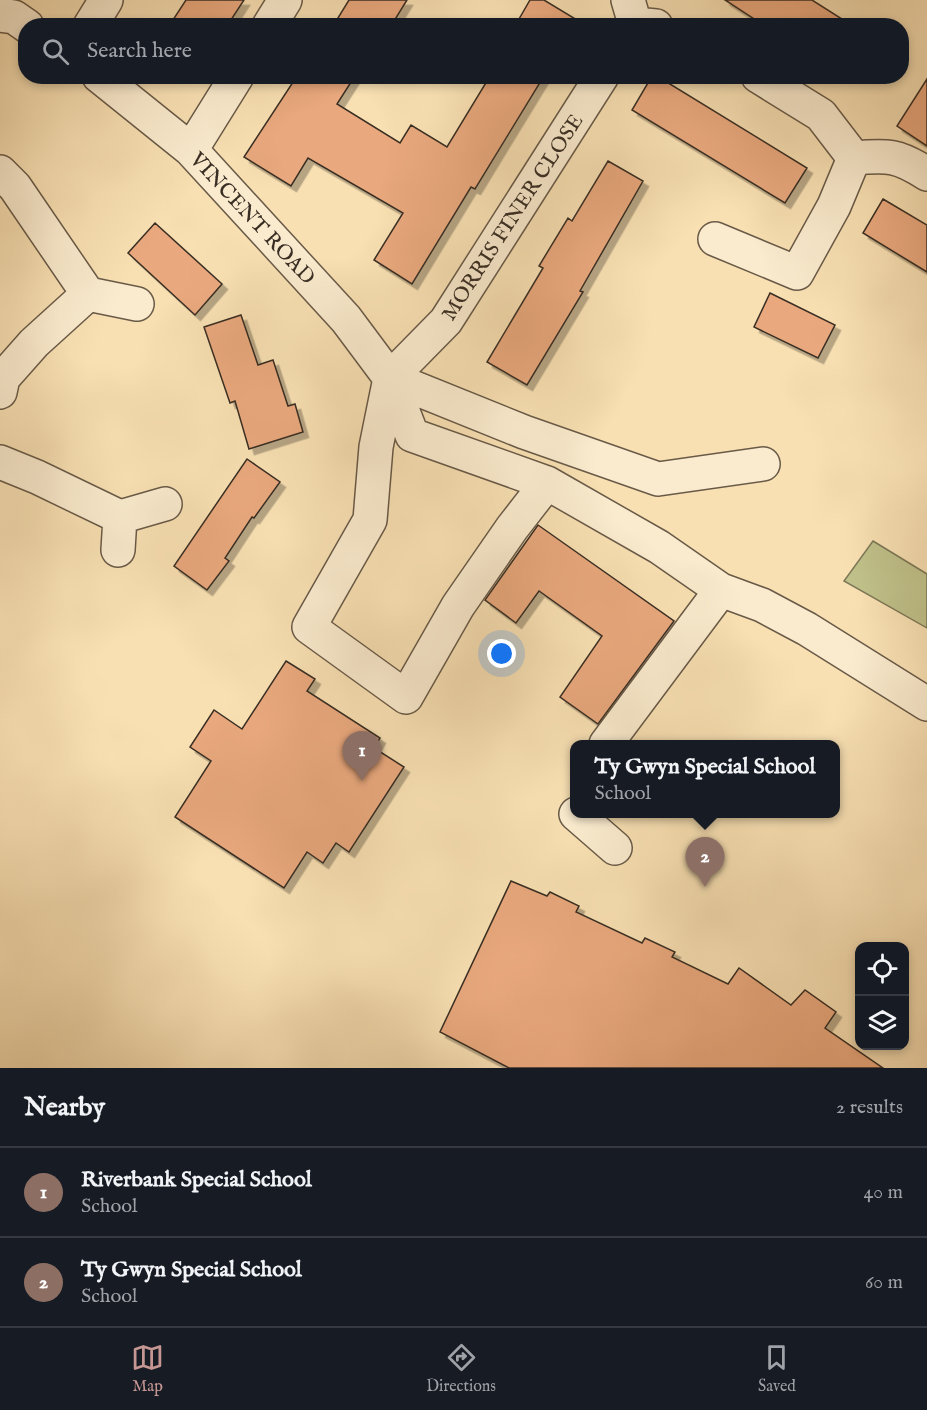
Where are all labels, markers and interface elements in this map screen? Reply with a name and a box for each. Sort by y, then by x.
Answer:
search box [18,18,909,84]
icon: search [39,35,72,68]
text: Search here [87,37,192,65]
street label: MORRIS FINER CLOSE [436,109,590,326]
street label: VINCENT ROAD [183,146,320,291]
your location [487,639,516,668]
pin: 1 [342,732,382,781]
popup [570,740,840,818]
text: Ty Gwyn Special School [595,753,815,781]
text: School [595,781,651,806]
pin: 2 [686,838,724,887]
map controls [855,942,909,1050]
button: locate [855,942,909,996]
button: layers [855,996,909,1050]
text: Nearby [24,1091,105,1124]
text: 2 results [836,1095,903,1120]
text: Riverbank Special School [81,1166,312,1194]
text: 1 [40,1180,47,1205]
text: 40 m [864,1180,903,1205]
text: School [81,1194,137,1219]
text: Ty Gwyn Special School [81,1256,302,1284]
text: 2 [39,1270,48,1295]
text: 60 m [865,1270,903,1295]
text: School [81,1284,137,1309]
tab: Map [131,1341,164,1397]
tab: Directions [426,1341,496,1397]
tab: Saved [758,1341,796,1397]

